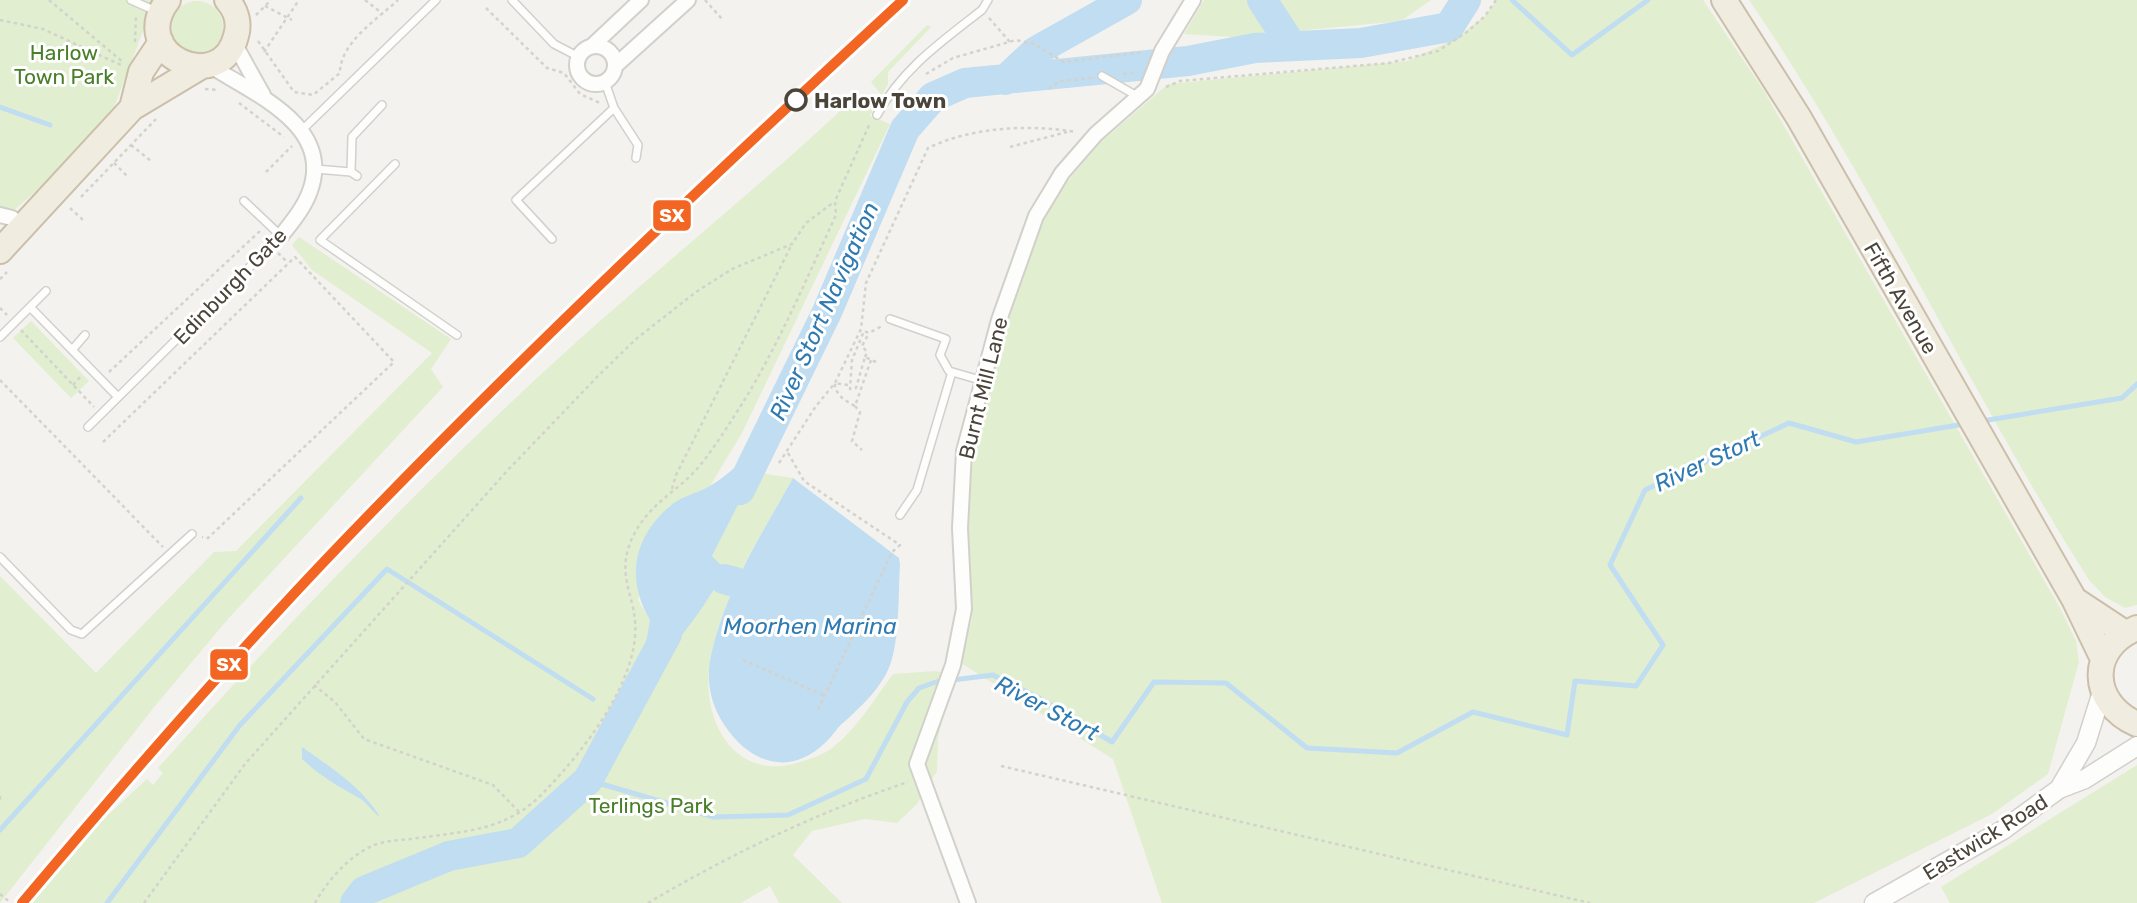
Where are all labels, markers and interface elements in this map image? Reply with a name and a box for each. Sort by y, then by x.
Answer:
park label: Harlow Town Park [14,40,114,89]
place label: Harlow Town [814,88,946,113]
marker: Harlow Town [785,89,807,111]
water label: River Stort Navigation [763,198,885,424]
line badge: SX [652,199,692,232]
text: SX [659,204,685,227]
street label: Edinburgh Gate [168,223,292,349]
street label: Fifth Avenue [1859,238,1943,358]
street label: Burnt Mill Lane [953,314,1013,462]
water label: River Stort [1650,424,1765,498]
water label: Moorhen Marina [723,612,897,640]
line badge: SX [209,648,249,681]
text: SX [216,653,242,676]
water label: River Stort [990,669,1105,748]
street label: Eastwick Road [1918,789,2052,885]
park label: Terlings Park [589,793,714,818]

